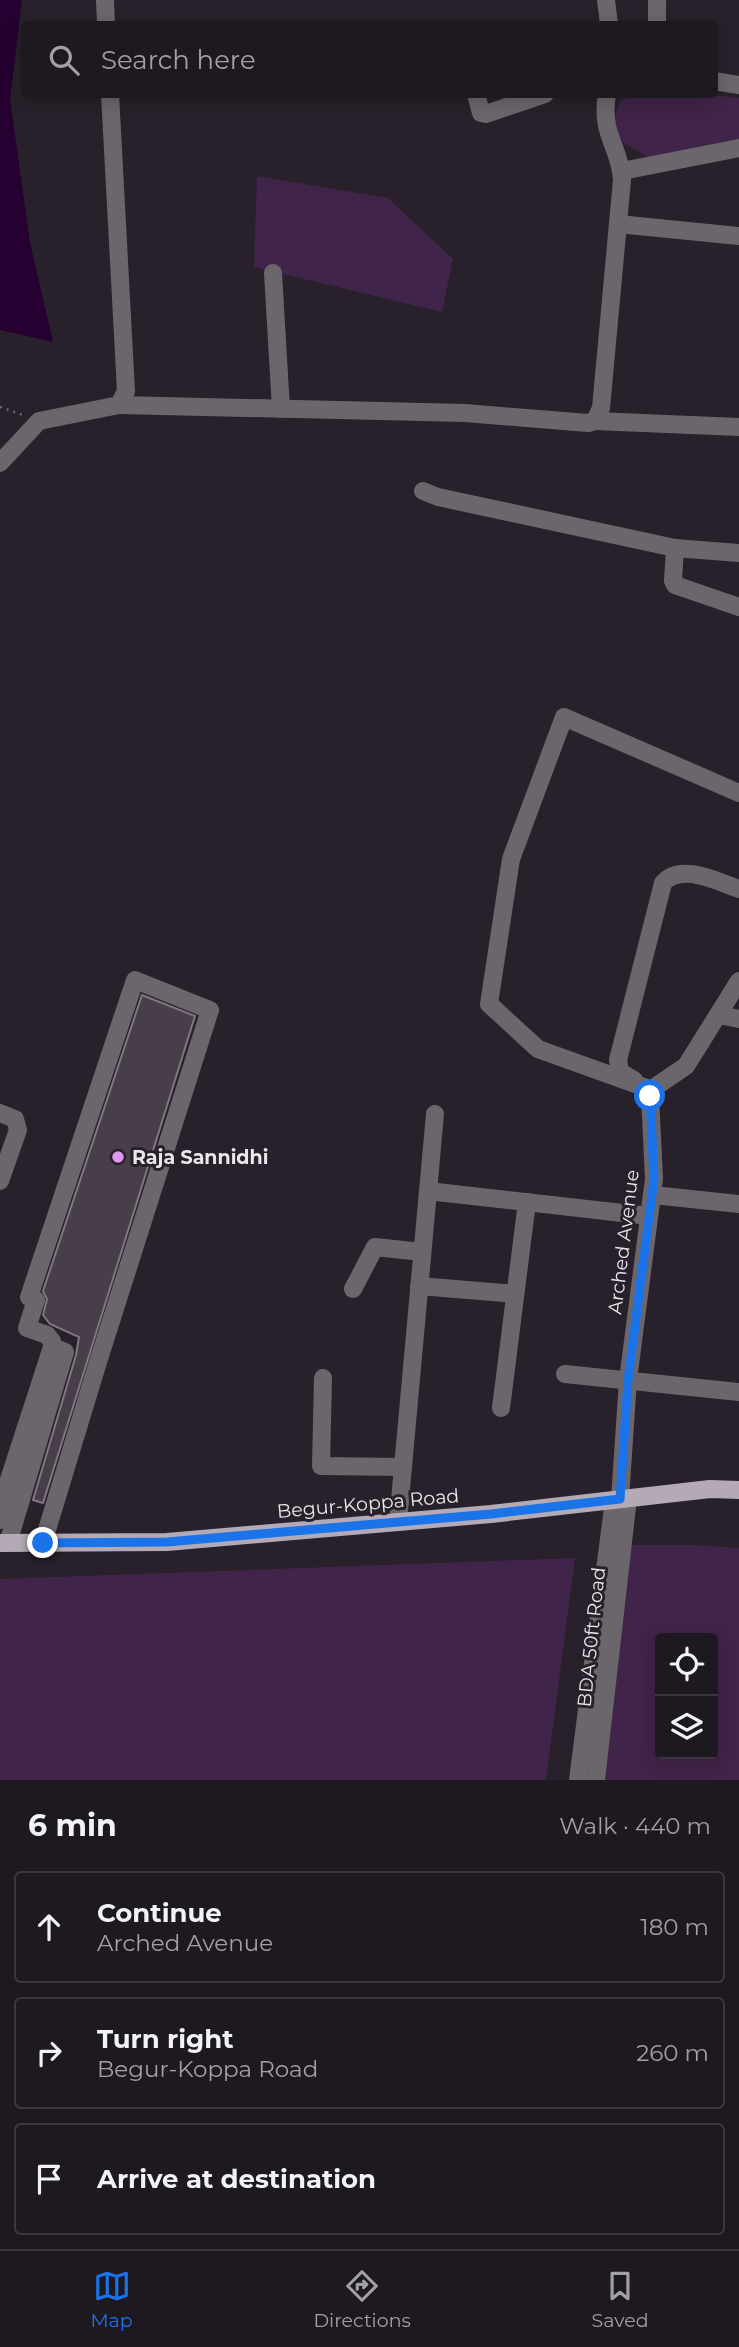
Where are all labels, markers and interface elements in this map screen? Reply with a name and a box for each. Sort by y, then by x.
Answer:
search box [21,21,718,98]
icon: search [45,41,83,79]
text: Search here [101,44,256,76]
route start [634,1080,665,1111]
place label: Raja Sannidhi [132,1146,268,1169]
marker: Raja Sannidhi [110,1149,126,1165]
street label: Arched Avenue [603,1168,644,1316]
street label: Begur-Koppa Road [276,1484,460,1523]
route end [27,1527,58,1558]
street label: BDA 50ft Road [573,1566,610,1708]
map controls [655,1633,718,1759]
button: locate [655,1633,718,1696]
button: layers [655,1696,718,1759]
text: 6 min [28,1807,117,1844]
text: Walk · 440 m [559,1812,711,1840]
text: Continue [97,1897,222,1929]
icon: ahead [30,1908,68,1946]
text: 180 m [640,1913,709,1941]
text: Arched Avenue [97,1929,273,1957]
text: Turn right [97,2023,233,2055]
icon: right [30,2034,68,2072]
text: 260 m [636,2039,709,2067]
text: Begur-Koppa Road [97,2055,318,2083]
icon: arrive [30,2160,68,2198]
text: Arrive at destination [97,2163,376,2195]
tab: Map [90,2267,133,2332]
tab: Directions [313,2267,411,2332]
tab: Saved [592,2267,649,2332]

